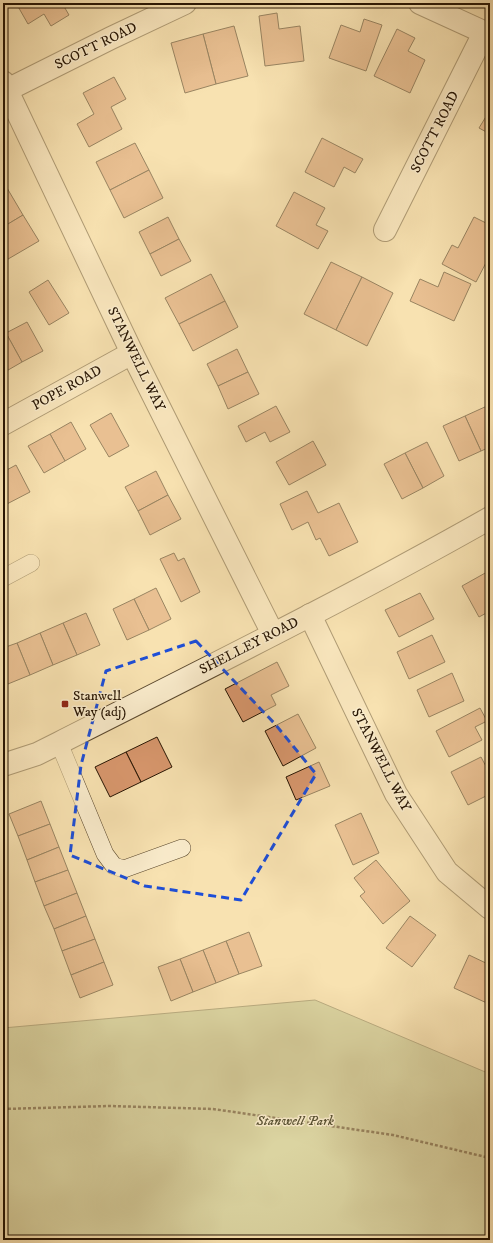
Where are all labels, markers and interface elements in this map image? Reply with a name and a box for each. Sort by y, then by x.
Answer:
street label: SCOTT ROAD [52,18,140,74]
street label: SCOTT ROAD [407,88,463,176]
street label: STANWELL WAY [103,304,169,414]
street label: POPE ROAD [29,361,105,415]
street label: SHELLEY ROAD [196,613,302,679]
place label: Stanwell Way (adj) [72,687,126,721]
marker: Stanwell Way (adj) [60,699,70,709]
street label: STANWELL WAY [347,705,415,815]
park label: Stanwell Park [255,1112,334,1130]

